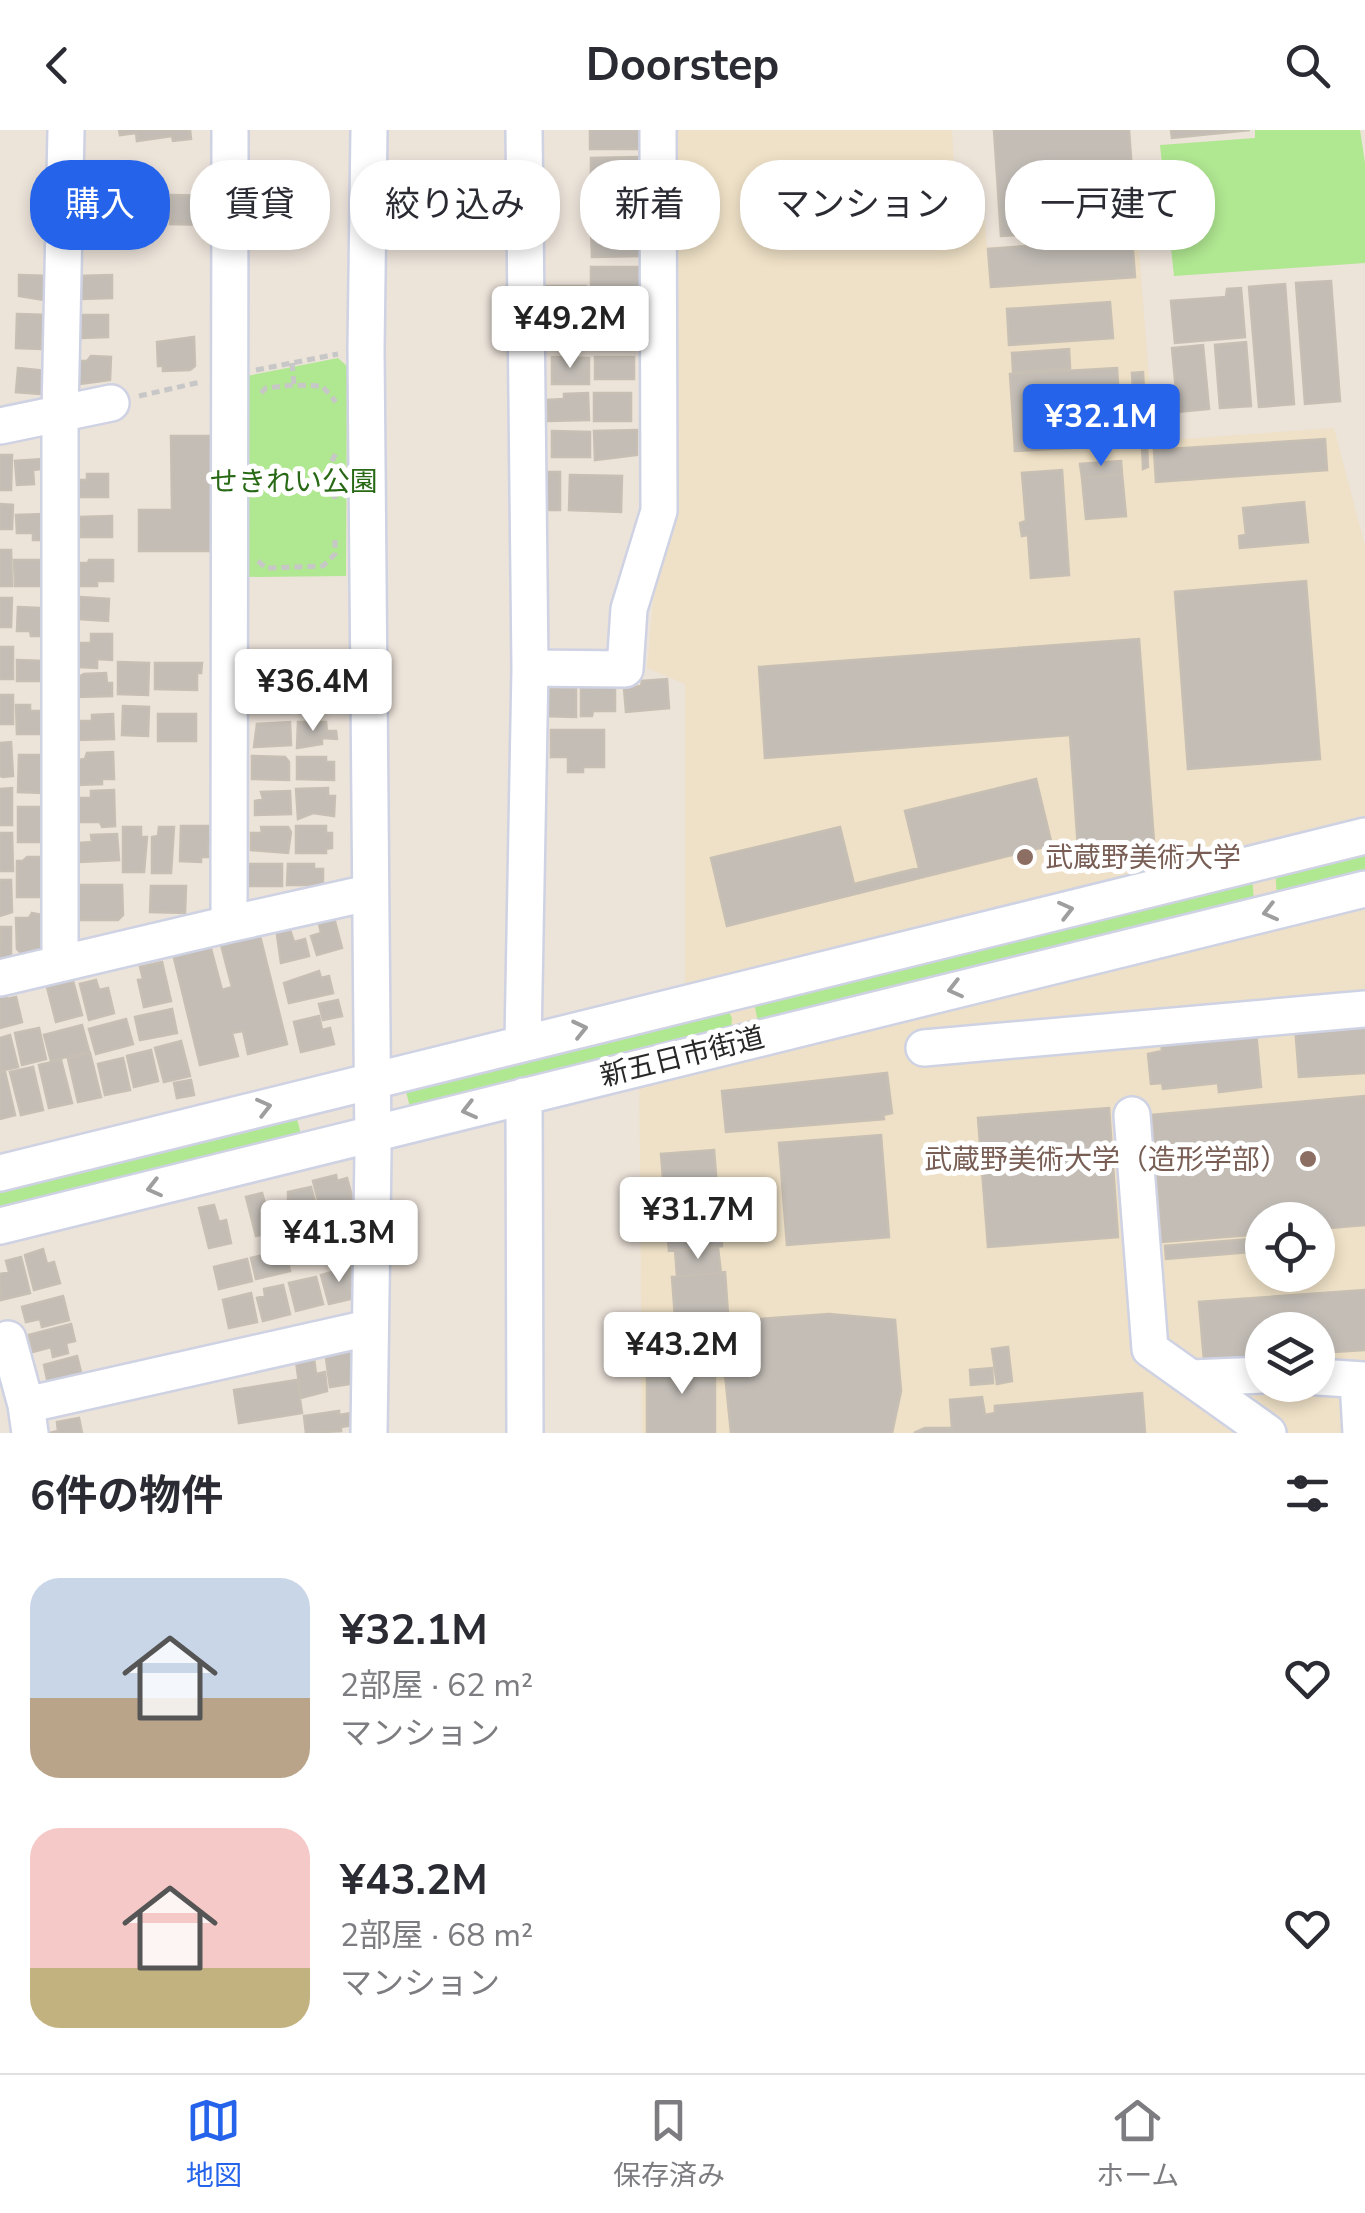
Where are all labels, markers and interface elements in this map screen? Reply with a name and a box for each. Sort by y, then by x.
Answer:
text: Doorstep [586,35,779,96]
icon: back [30,38,85,93]
icon: search [1280,38,1335,93]
chip: 購入 [30,160,170,250]
chip: 賃貸 [190,160,330,250]
chip: 絞り込み [350,160,560,250]
chip: 新着 [580,160,720,250]
chip: マンション [740,160,985,250]
chip: 一戸建て [1005,160,1215,250]
pin: ¥49.2M [489,286,651,371]
text: ¥49.2M [514,297,626,340]
pin: ¥32.1M [1020,384,1182,469]
text: ¥32.1M [1045,395,1157,438]
park label: せきれい公園 [210,463,378,501]
pin: ¥36.4M [232,649,394,734]
text: ¥36.4M [257,660,369,703]
place label: 武蔵野美術大学 [1045,839,1241,877]
marker: 武蔵野美術大学 [1014,846,1036,868]
one-way arrow [1262,900,1279,921]
one-way arrow [1057,901,1074,922]
one-way arrow [947,977,964,998]
street label: 新五日市街道 [596,1018,768,1096]
one-way arrow [571,1020,588,1041]
one-way arrow [255,1098,272,1119]
one-way arrow [461,1098,478,1119]
place label: 武蔵野美術大学（造形学部） [924,1141,1288,1179]
marker: 武蔵野美術大学（造形学部） [1297,1148,1319,1170]
one-way arrow [146,1176,163,1197]
pin: ¥31.7M [617,1177,779,1262]
text: ¥31.7M [642,1188,754,1231]
pin: ¥41.3M [258,1200,420,1285]
map controls [1245,1202,1335,1402]
button: locate [1245,1202,1335,1292]
text: ¥41.3M [283,1211,395,1254]
pin: ¥43.2M [601,1312,763,1397]
button: layers [1245,1312,1335,1402]
text: ¥43.2M [626,1323,738,1366]
icon: filters [1280,1466,1335,1521]
text: 6件の物件 [30,1468,223,1525]
text: ¥32.1M [340,1602,488,1659]
icon: home [110,1618,230,1738]
icon: heart [1280,1651,1335,1706]
text: 2部屋 · 62 m² [340,1664,533,1707]
text: マンション [340,1712,500,1755]
text: ¥43.2M [340,1852,488,1909]
icon: home [110,1868,230,1988]
icon: heart [1280,1901,1335,1956]
text: 2部屋 · 68 m² [340,1914,533,1957]
text: マンション [340,1962,500,2005]
tab: 地図 [186,2093,242,2195]
tab: 保存済み [613,2093,725,2195]
tab: ホーム [1096,2093,1179,2195]

